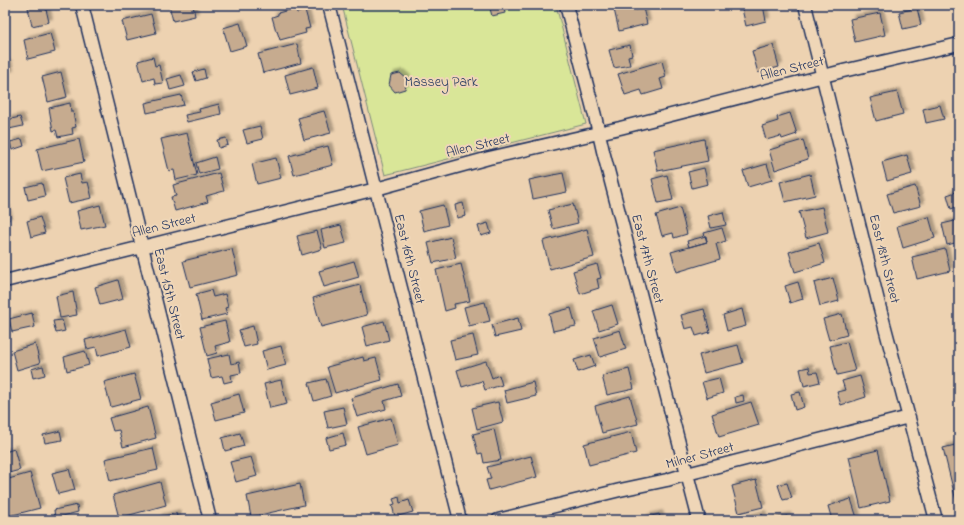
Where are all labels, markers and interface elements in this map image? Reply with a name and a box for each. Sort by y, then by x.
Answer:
street label: Allen Street [758,51,826,87]
park label: Massey Park [404,72,478,94]
street label: Allen Street [444,128,512,164]
street label: Allen Street [130,208,198,244]
street label: East 16th Street [388,212,430,307]
street label: East 17th Street [625,212,669,306]
street label: East 18th Street [863,212,905,306]
street label: East 15th Street [147,246,191,342]
street label: Milner Street [664,437,737,475]

